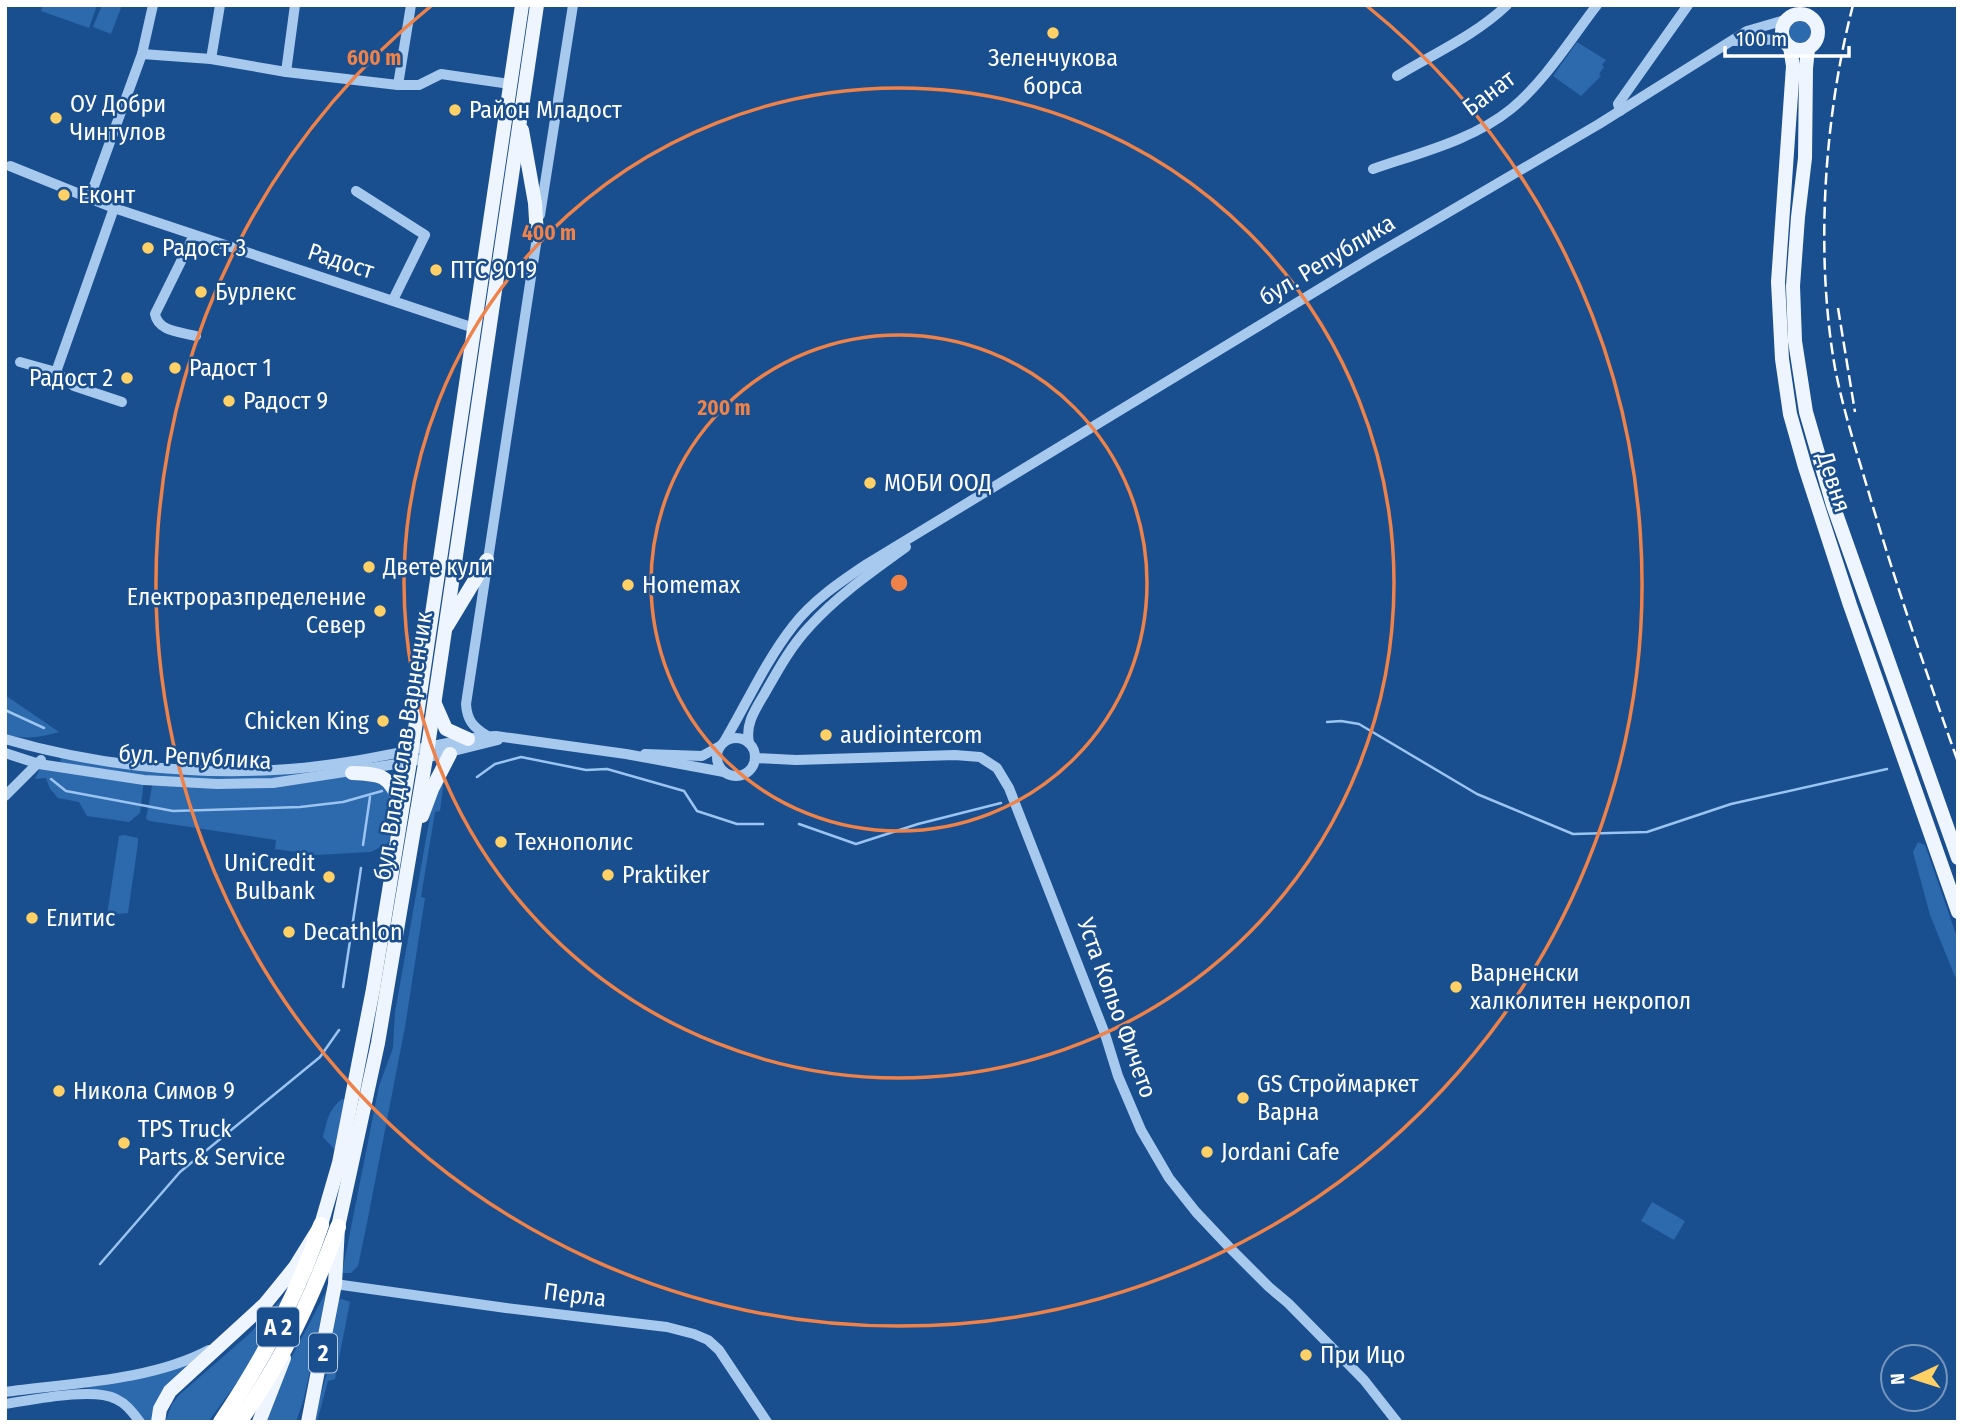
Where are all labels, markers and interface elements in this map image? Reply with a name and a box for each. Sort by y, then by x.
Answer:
scale bar [1725,14,1849,58]
marker: Зеленчукова борса [1045,25,1061,41]
text: 100 m [1736,26,1787,52]
place label: Зеленчукова борса [988,44,1118,100]
text: 600 m [347,45,401,71]
street label: Банат [1457,64,1521,122]
place label: ОУ Добри Чинтулов [70,90,166,146]
place label: Район Младост [469,96,622,124]
marker: Район Младост [447,102,463,118]
marker: ОУ Добри Чинтулов [48,110,64,126]
place label: Еконт [78,181,135,209]
marker: Еконт [56,187,72,203]
street label: бул. Република [1254,209,1400,311]
text: 400 m [522,220,576,246]
place label: Радост 3 [162,234,246,262]
street label: Радост [304,237,378,285]
marker: Радост 3 [140,240,156,256]
place label: ПТС 9019 [450,256,537,284]
marker: ПТС 9019 [428,262,444,278]
place label: Бурлекс [215,278,296,306]
marker: Бурлекс [193,284,209,300]
place label: Радост 1 [189,354,272,382]
marker: Радост 1 [167,360,183,376]
place label: Радост 2 [29,364,113,392]
marker: Радост 2 [119,370,135,386]
place label: Радост 9 [243,387,328,415]
marker: Радост 9 [221,393,237,409]
text: 200 m [696,395,751,421]
street label: Девня [1811,447,1857,516]
place label: МОБИ ООД [884,469,992,497]
marker: МОБИ ООД [862,475,878,491]
place label: Двете кули [382,553,493,581]
marker: Двете кули [361,559,377,575]
place label: Homemax [642,571,741,599]
centre of rings [887,571,911,595]
marker: Homemax [620,577,636,593]
place label: Електроразпределение Север [127,583,366,639]
marker: Електроразпределение Север [372,603,388,619]
street label: бул. Владислав Варненчик [368,609,438,882]
place label: Chicken King [244,707,370,735]
marker: Chicken King [375,713,391,729]
place label: audiointercom [840,721,983,749]
marker: audiointercom [818,727,834,743]
street label: бул. Република [118,739,272,775]
place label: Технополис [515,828,633,856]
marker: Технополис [493,834,509,850]
place label: UniCredit Bulbank [224,849,316,905]
place label: Praktiker [622,861,710,889]
marker: Praktiker [600,867,616,883]
marker: UniCredit Bulbank [321,869,337,885]
place label: Елитис [46,904,115,932]
marker: Елитис [24,910,40,926]
street label: Уста Кольо Фичето [1071,913,1163,1102]
place label: Decathlon [303,918,403,946]
marker: Decathlon [281,924,297,940]
place label: Варненски халколитен некропол [1470,959,1691,1015]
marker: Варненски халколитен некропол [1448,979,1464,995]
place label: GS Строймаркет Варна [1257,1070,1419,1126]
place label: Никола Симов 9 [73,1077,235,1105]
marker: Никола Симов 9 [51,1083,67,1099]
marker: GS Строймаркет Варна [1235,1090,1251,1106]
place label: TPS Truck Parts & Service [138,1115,285,1171]
marker: TPS Truck Parts & Service [116,1135,132,1151]
place label: Jordani Cafe [1221,1138,1340,1166]
marker: Jordani Cafe [1199,1144,1215,1160]
street label: Перла [542,1277,608,1313]
road number: A 2 [257,1308,299,1346]
road number: 2 [309,1334,337,1372]
place label: При Ицо [1320,1341,1405,1369]
north arrow [1879,1343,1949,1413]
marker: При Ицо [1298,1347,1314,1363]
text: N [1886,1373,1909,1386]

